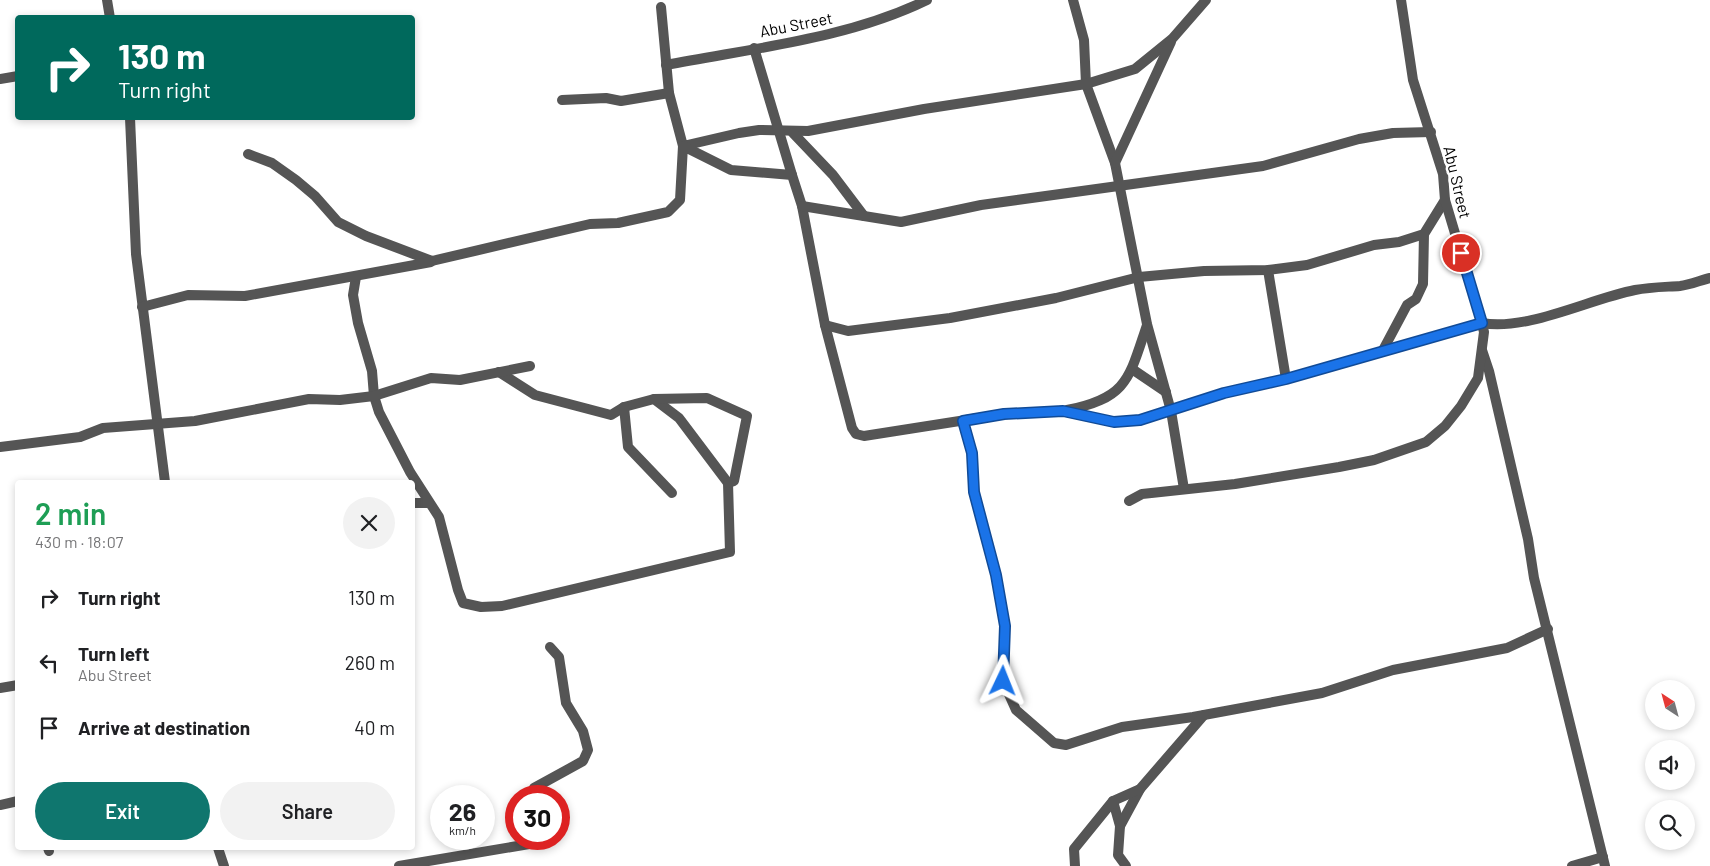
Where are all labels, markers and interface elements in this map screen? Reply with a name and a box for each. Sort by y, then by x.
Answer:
street label: Abu Street [758,8,834,40]
text: 130 m [118,34,205,76]
icon: right [35,35,100,100]
text: Turn right [118,76,211,102]
street label: Abu Street [1440,144,1476,220]
pin [1440,232,1482,274]
icon: arrive [1447,239,1475,267]
text: 2 min [35,495,106,531]
button: close [343,497,395,549]
text: 430 m · 18:07 [35,532,123,551]
icon: right [35,584,63,612]
text: Turn right [78,586,160,609]
text: 130 m [348,586,395,609]
text: Turn left [78,642,149,665]
icon: left [35,649,63,677]
text: 260 m [345,651,395,674]
position arrow [976,654,1028,706]
text: Abu Street [78,665,152,684]
north arrow [1645,680,1695,730]
map controls [1645,680,1695,850]
icon: arrive [35,714,63,742]
text: Arrive at destination [78,716,250,739]
text: 40 m [354,716,395,739]
button: sound [1645,740,1695,790]
button: Exit [35,782,210,840]
button: Share [220,782,395,840]
speed limit sign: 30 [505,785,570,850]
text: 26 [449,796,476,826]
button: search [1645,800,1695,850]
text: km/h [449,823,476,837]

